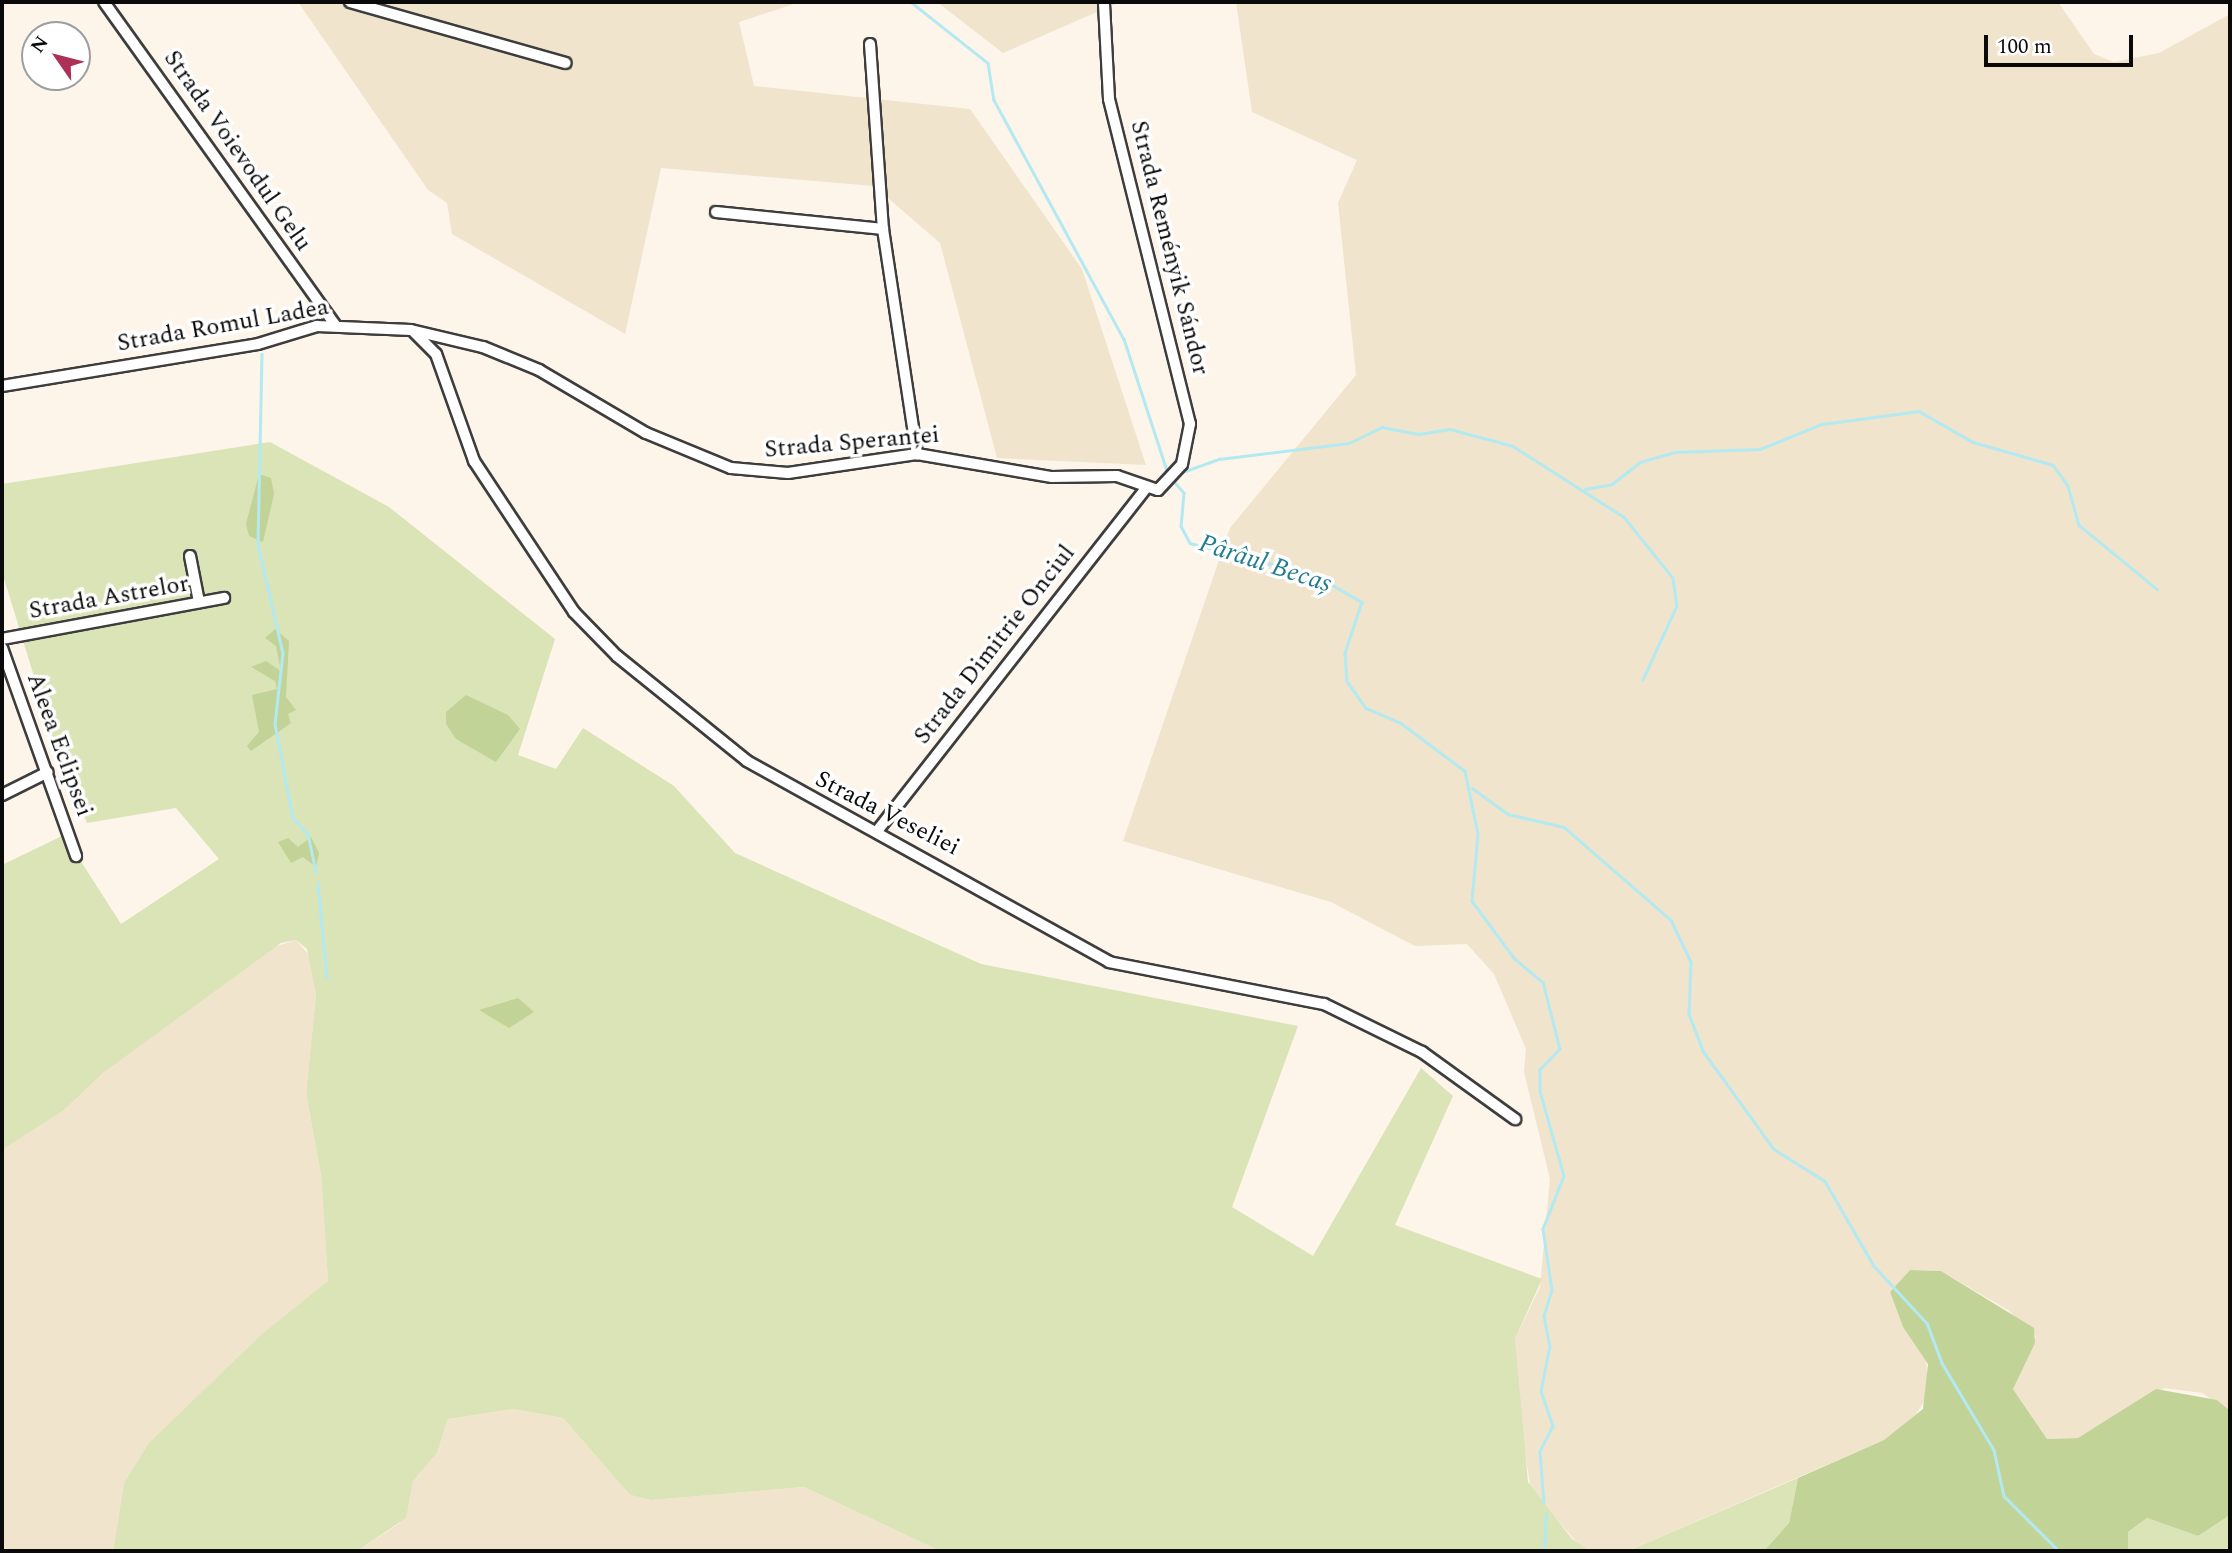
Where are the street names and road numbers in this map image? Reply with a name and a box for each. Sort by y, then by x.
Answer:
street label: Strada Voievodul Gelu [157,45,317,257]
street label: Strada Reményik Sándor [1123,118,1215,378]
street label: Strada Romul Ladea [115,293,331,359]
street label: Strada Speranței [763,421,941,465]
street label: Strada Dimitrie Onciul [908,540,1082,750]
street label: Strada Astrelor [27,570,191,626]
street label: Aleea Eclipsei [20,669,98,821]
street label: Strada Veseliei [810,765,964,863]

